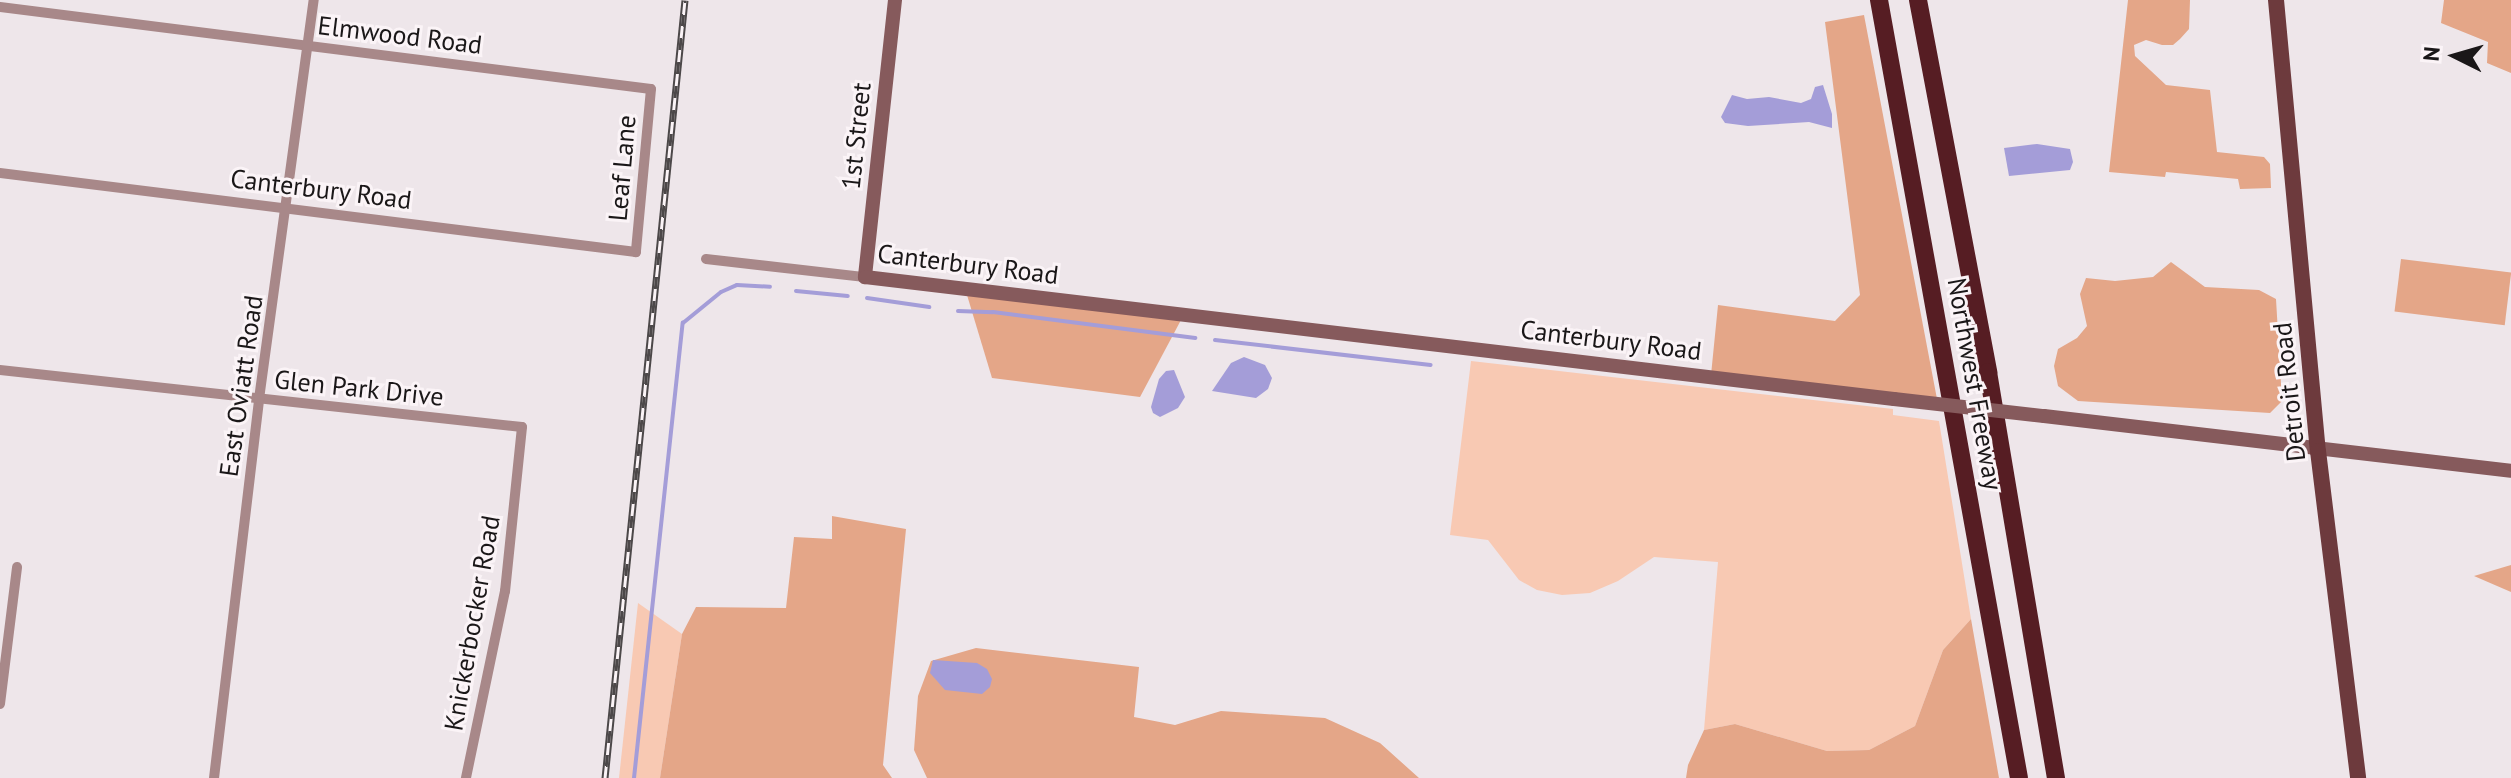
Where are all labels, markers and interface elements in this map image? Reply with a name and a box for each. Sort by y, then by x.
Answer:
street label: Elmwood Road [316,9,484,61]
north arrow [2415,16,2495,96]
text: N [2417,45,2446,62]
street label: 1st Street [835,81,877,191]
street label: Leaf Lane [602,114,642,222]
street label: Canterbury Road [228,162,414,216]
street label: Canterbury Road [875,237,1061,291]
street label: Northwest Freeway [1941,275,2009,493]
street label: East Oviatt Road [213,293,269,479]
street label: Canterbury Road [1518,313,1704,367]
street label: Detroit Road [2266,321,2312,463]
street label: Glen Park Drive [272,364,446,412]
street label: Knickerbocker Road [438,513,506,733]

